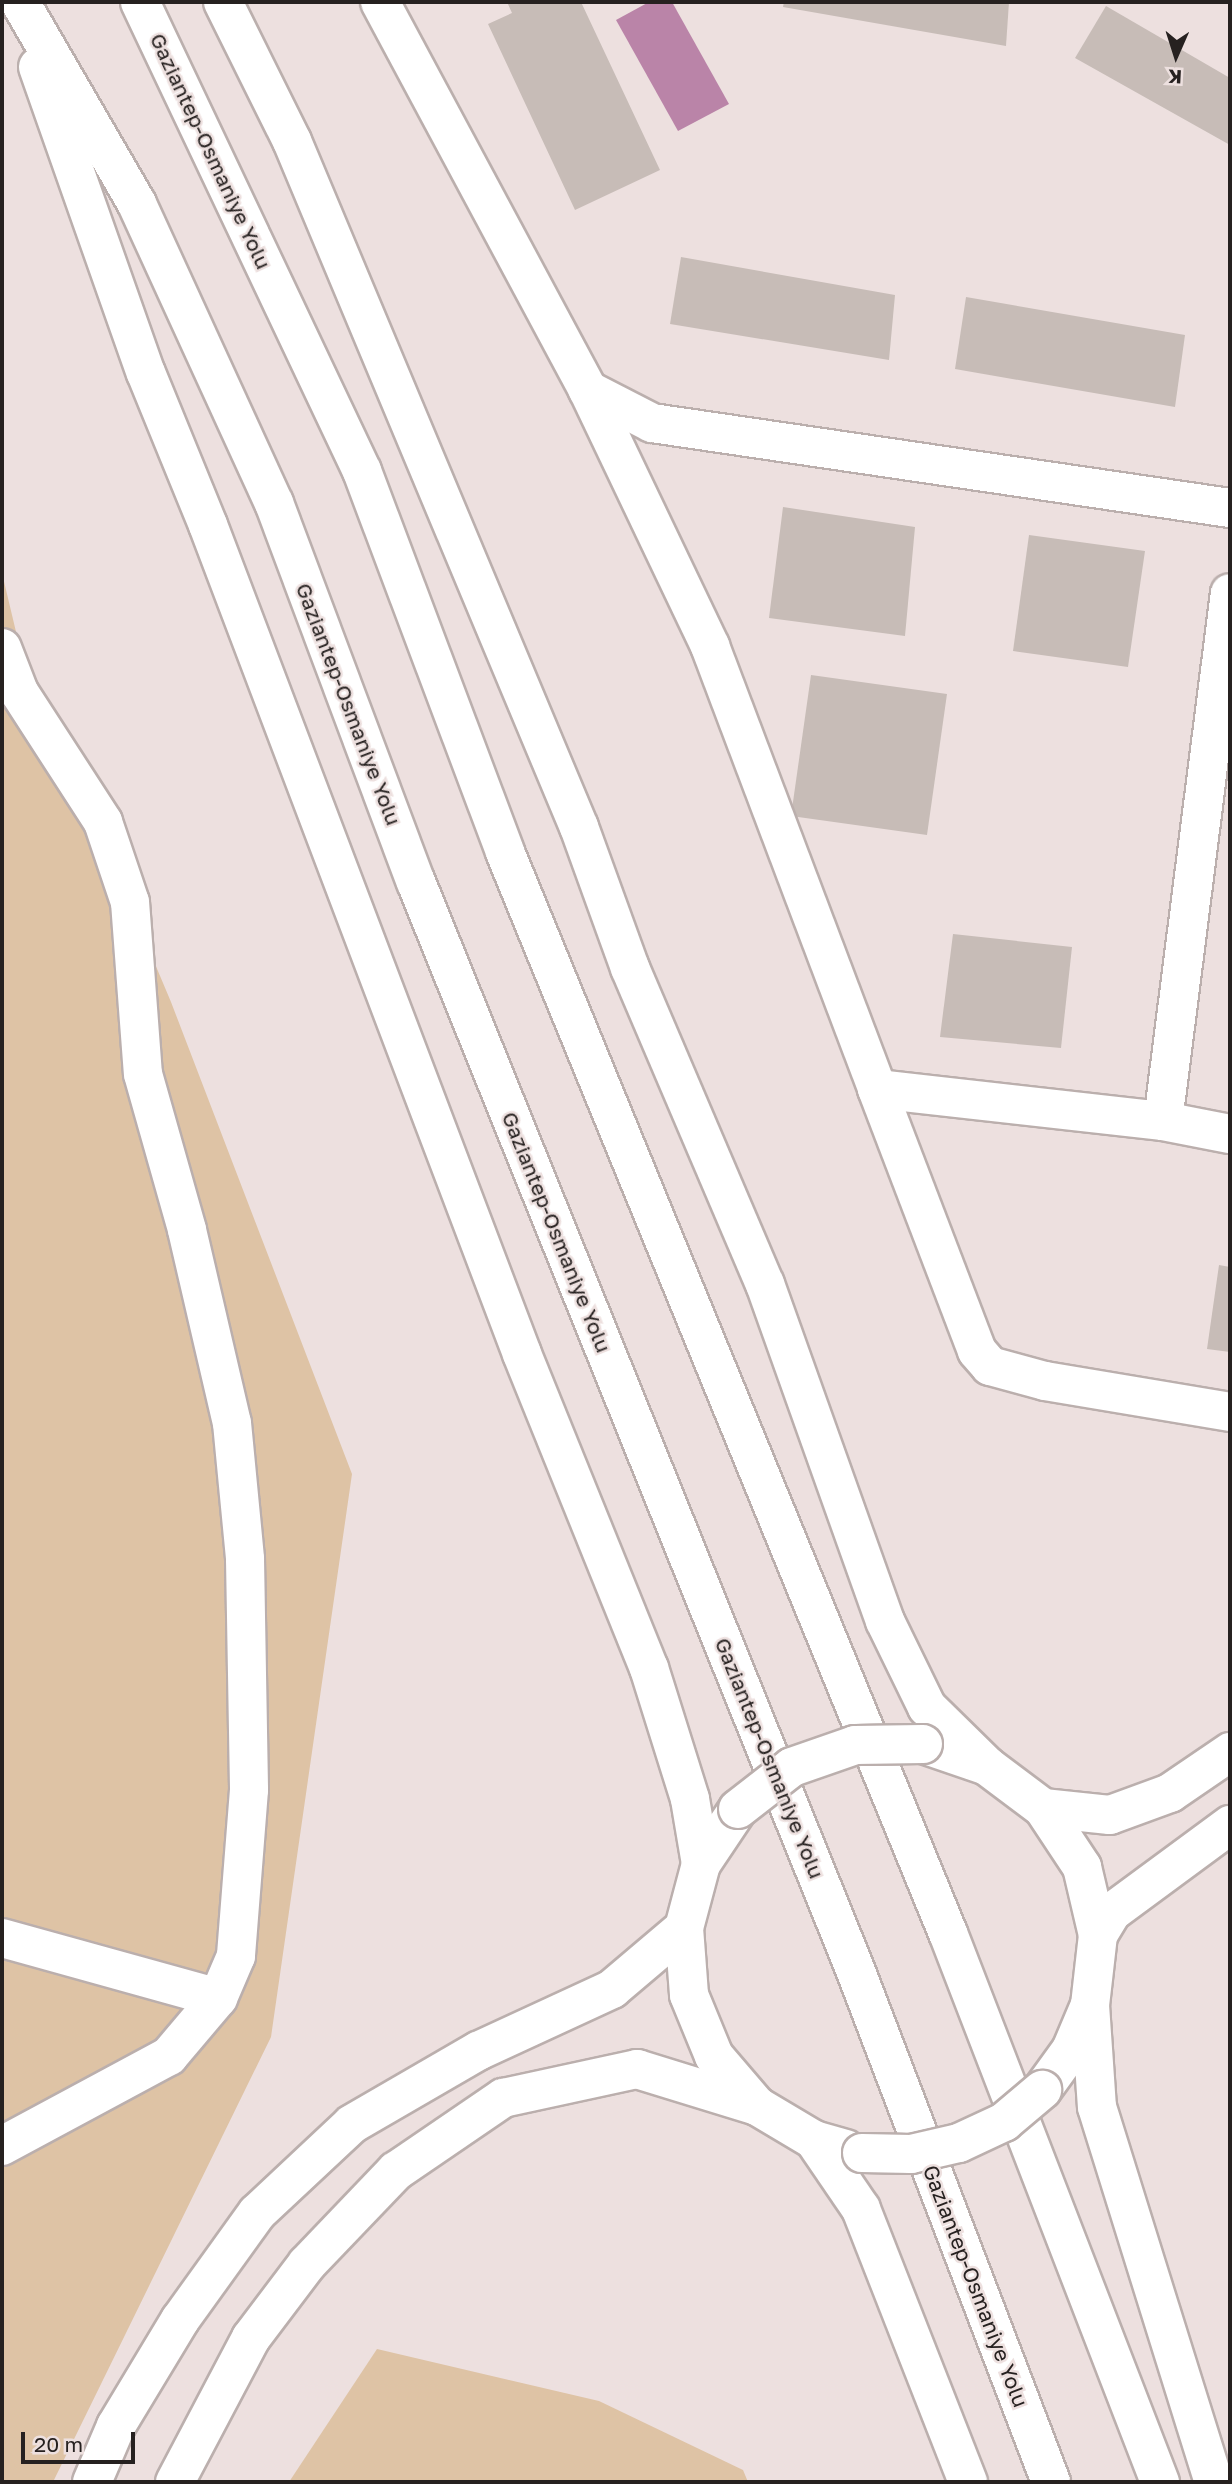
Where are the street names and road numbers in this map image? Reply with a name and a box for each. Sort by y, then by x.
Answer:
street label: Gaziantep-Osmaniye Yolu [145,29,277,273]
street label: Gaziantep-Osmaniye Yolu [291,579,407,829]
street label: Gaziantep-Osmaniye Yolu [497,1108,617,1356]
street label: Gaziantep-Osmaniye Yolu [710,1634,830,1882]
street label: Gaziantep-Osmaniye Yolu [918,2161,1034,2411]

